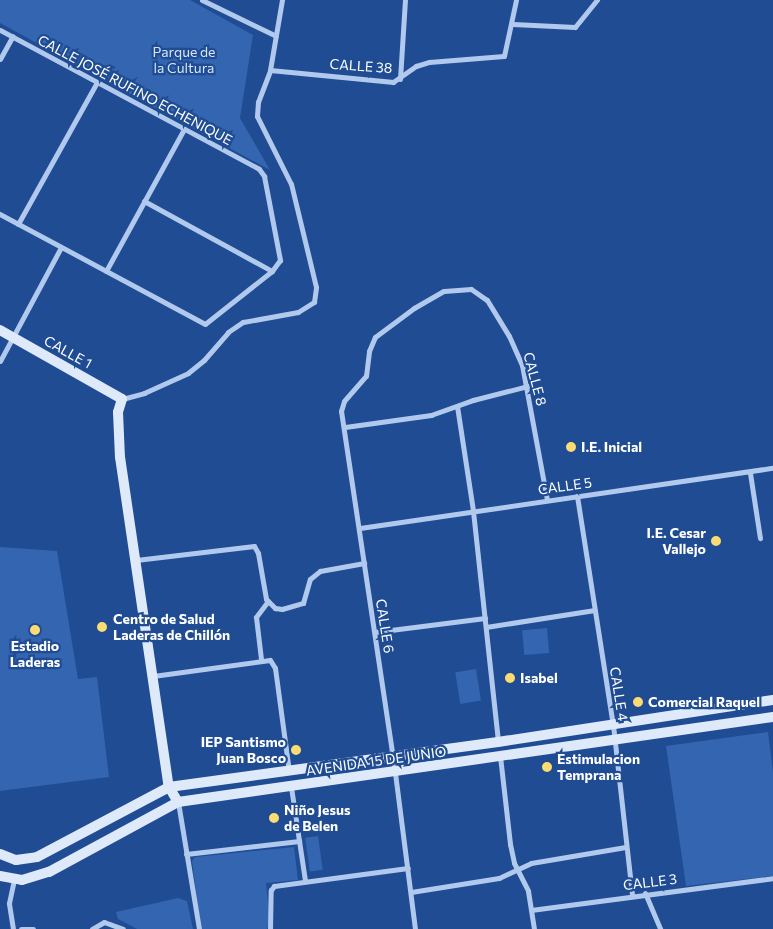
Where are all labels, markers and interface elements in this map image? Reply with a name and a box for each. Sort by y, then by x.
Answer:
street label: CALLE JOSÉ RUFINO ECHENIQUE [35,31,235,149]
park label: Parque de la Cultura [153,44,215,76]
street label: CALLE 38 [329,55,393,77]
street label: CALLE 1 [41,332,95,372]
street label: CALLE 8 [520,350,550,408]
place label: I.E. Inicial [581,439,642,455]
marker: I.E. Inicial [565,441,577,453]
street label: CALLE 5 [537,474,593,498]
place label: I.E. Cesar Vallejo [647,525,706,558]
marker: I.E. Cesar Vallejo [710,535,722,547]
street label: CALLE 6 [372,598,398,654]
place label: Centro de Salud Laderas de Chillón [113,611,230,644]
marker: Centro de Salud Laderas de Chillón [95,620,109,634]
marker: Estadio Laderas [29,624,41,636]
place label: Estadio Laderas [10,638,60,670]
street label: CALLE 4 [606,666,632,722]
place label: Isabel [520,670,558,686]
marker: Isabel [504,672,516,684]
place label: Comercial Raquel [648,694,760,710]
marker: Comercial Raquel [632,696,644,708]
place label: IEP Santismo Juan Bosco [201,734,286,766]
street label: AVENIDA 15 DE JUNIO [305,743,447,779]
marker: IEP Santismo Juan Bosco [290,744,302,756]
place label: Estimulacion Temprana [557,751,640,784]
marker: Estimulacion Temprana [541,761,553,773]
place label: Niño Jesus de Belen [284,802,350,834]
marker: Niño Jesus de Belen [268,812,280,824]
street label: CALLE 3 [622,870,678,894]

